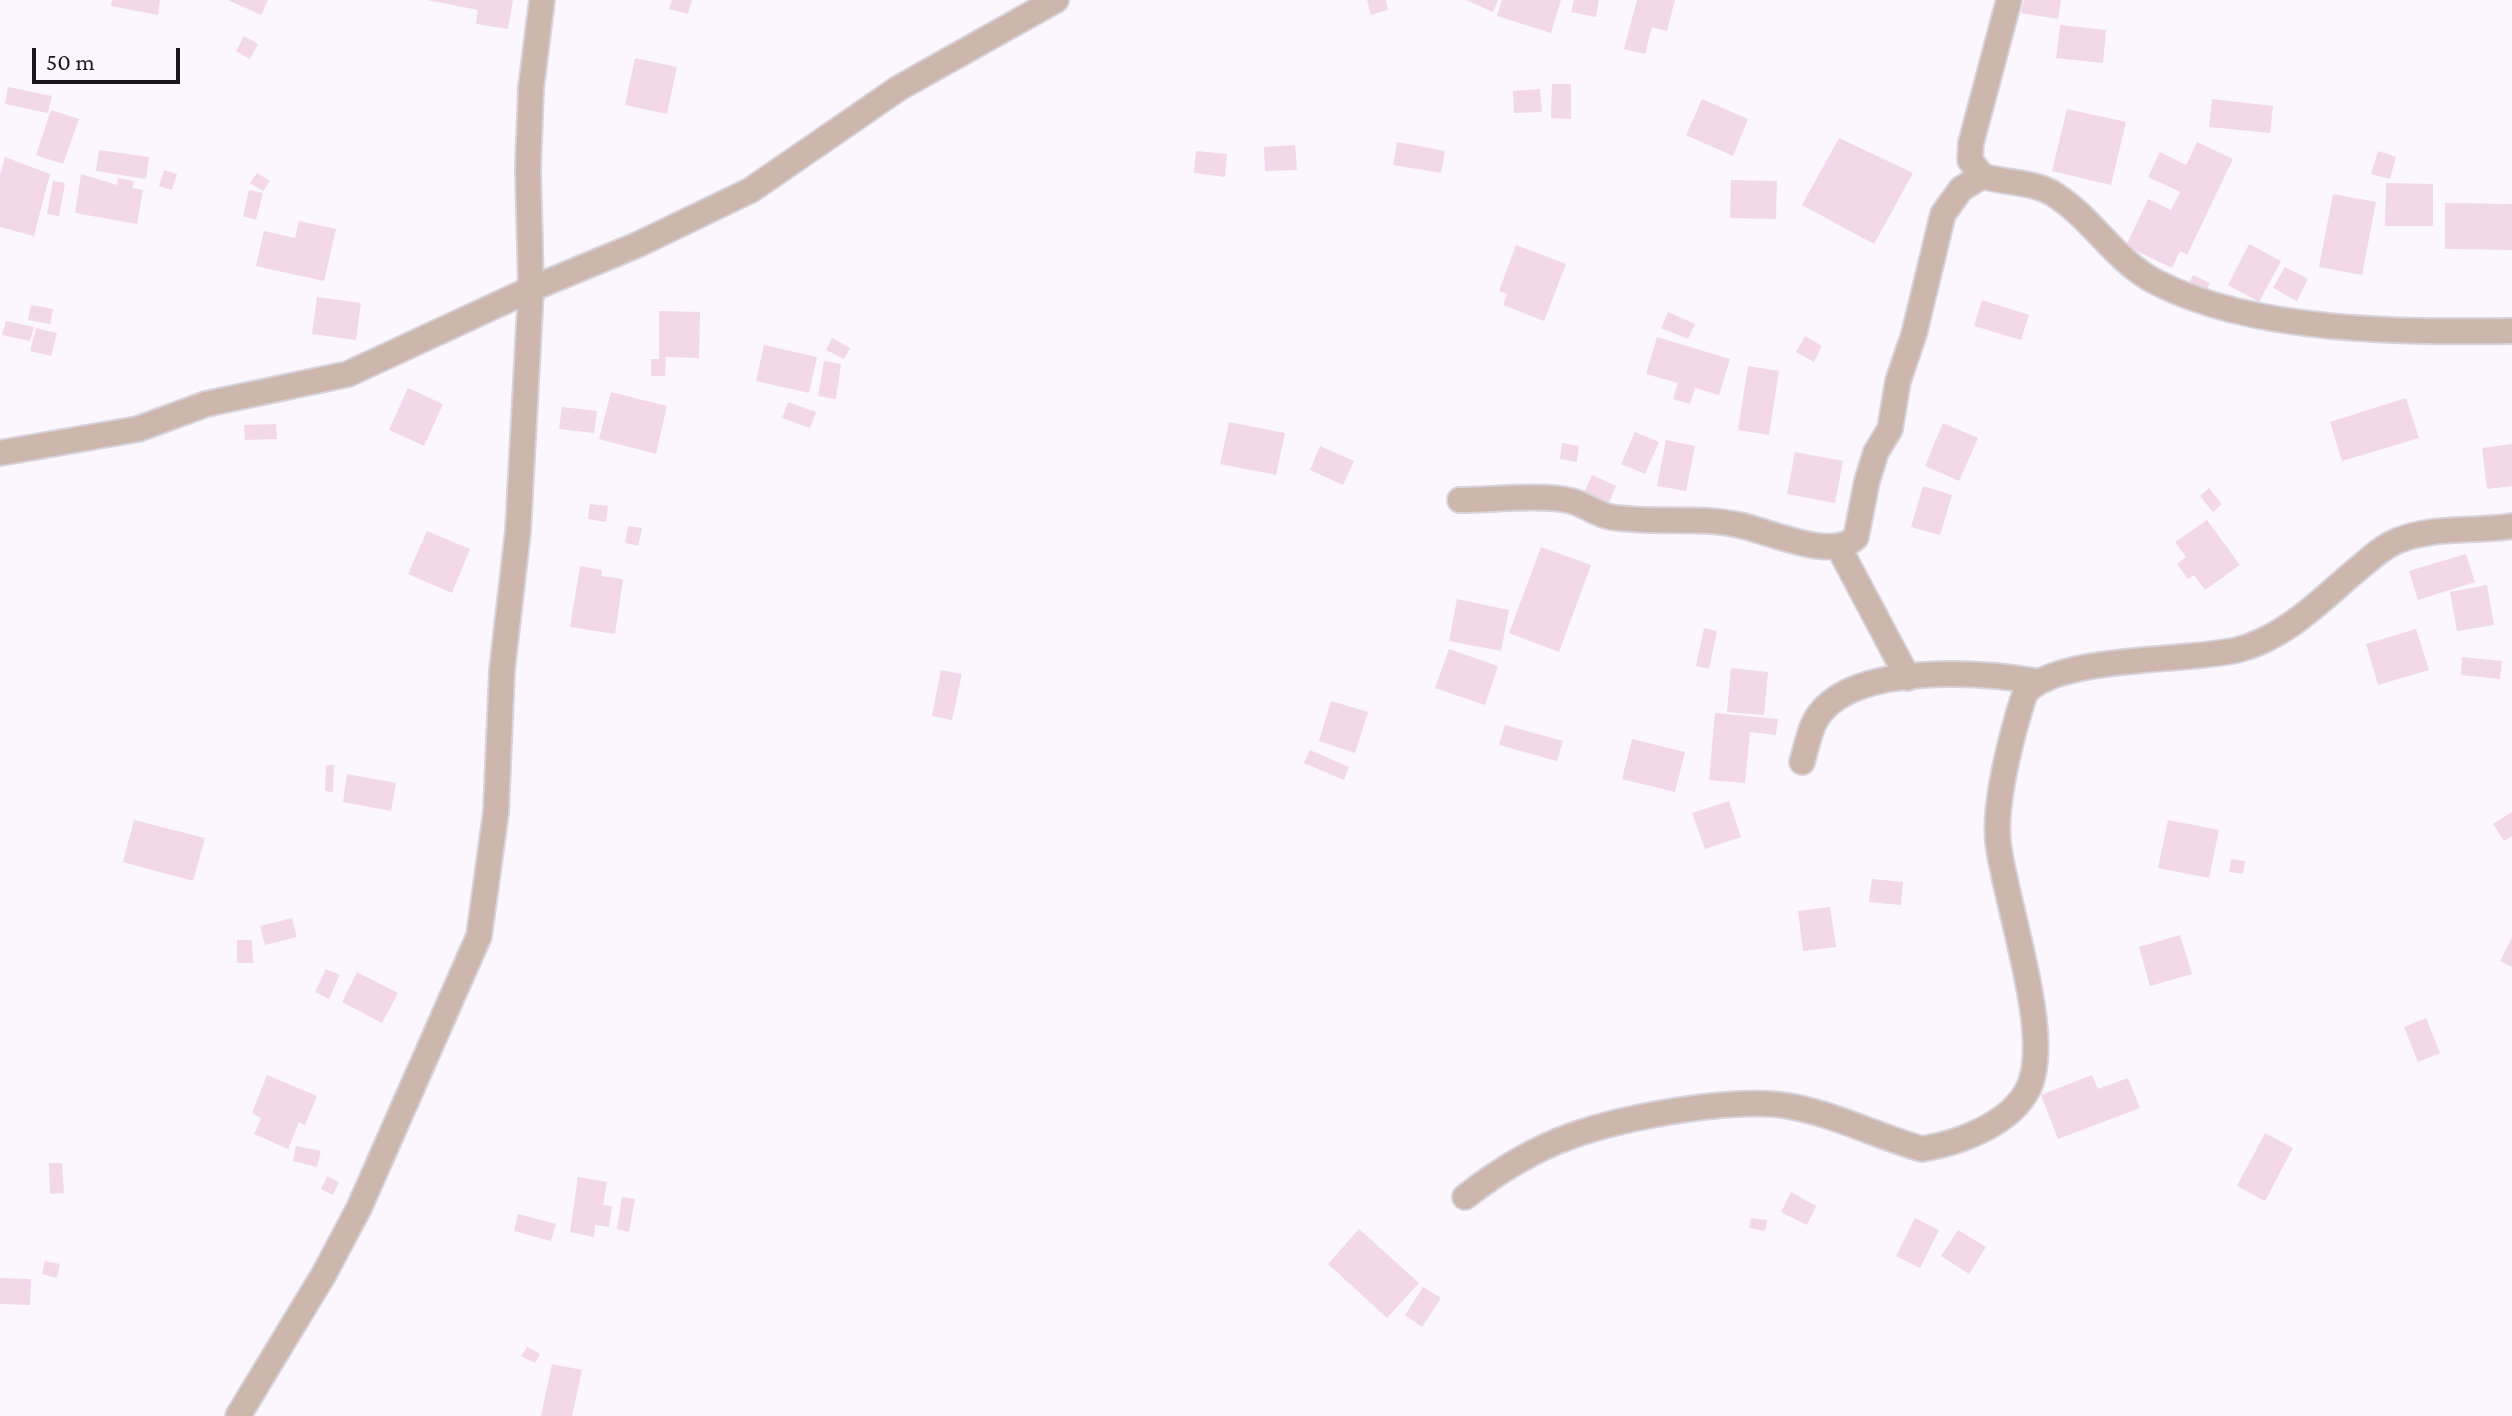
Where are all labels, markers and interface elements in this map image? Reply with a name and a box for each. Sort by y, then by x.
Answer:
scale bar [36,32,184,82]
text: 50 m [46,48,95,75]

